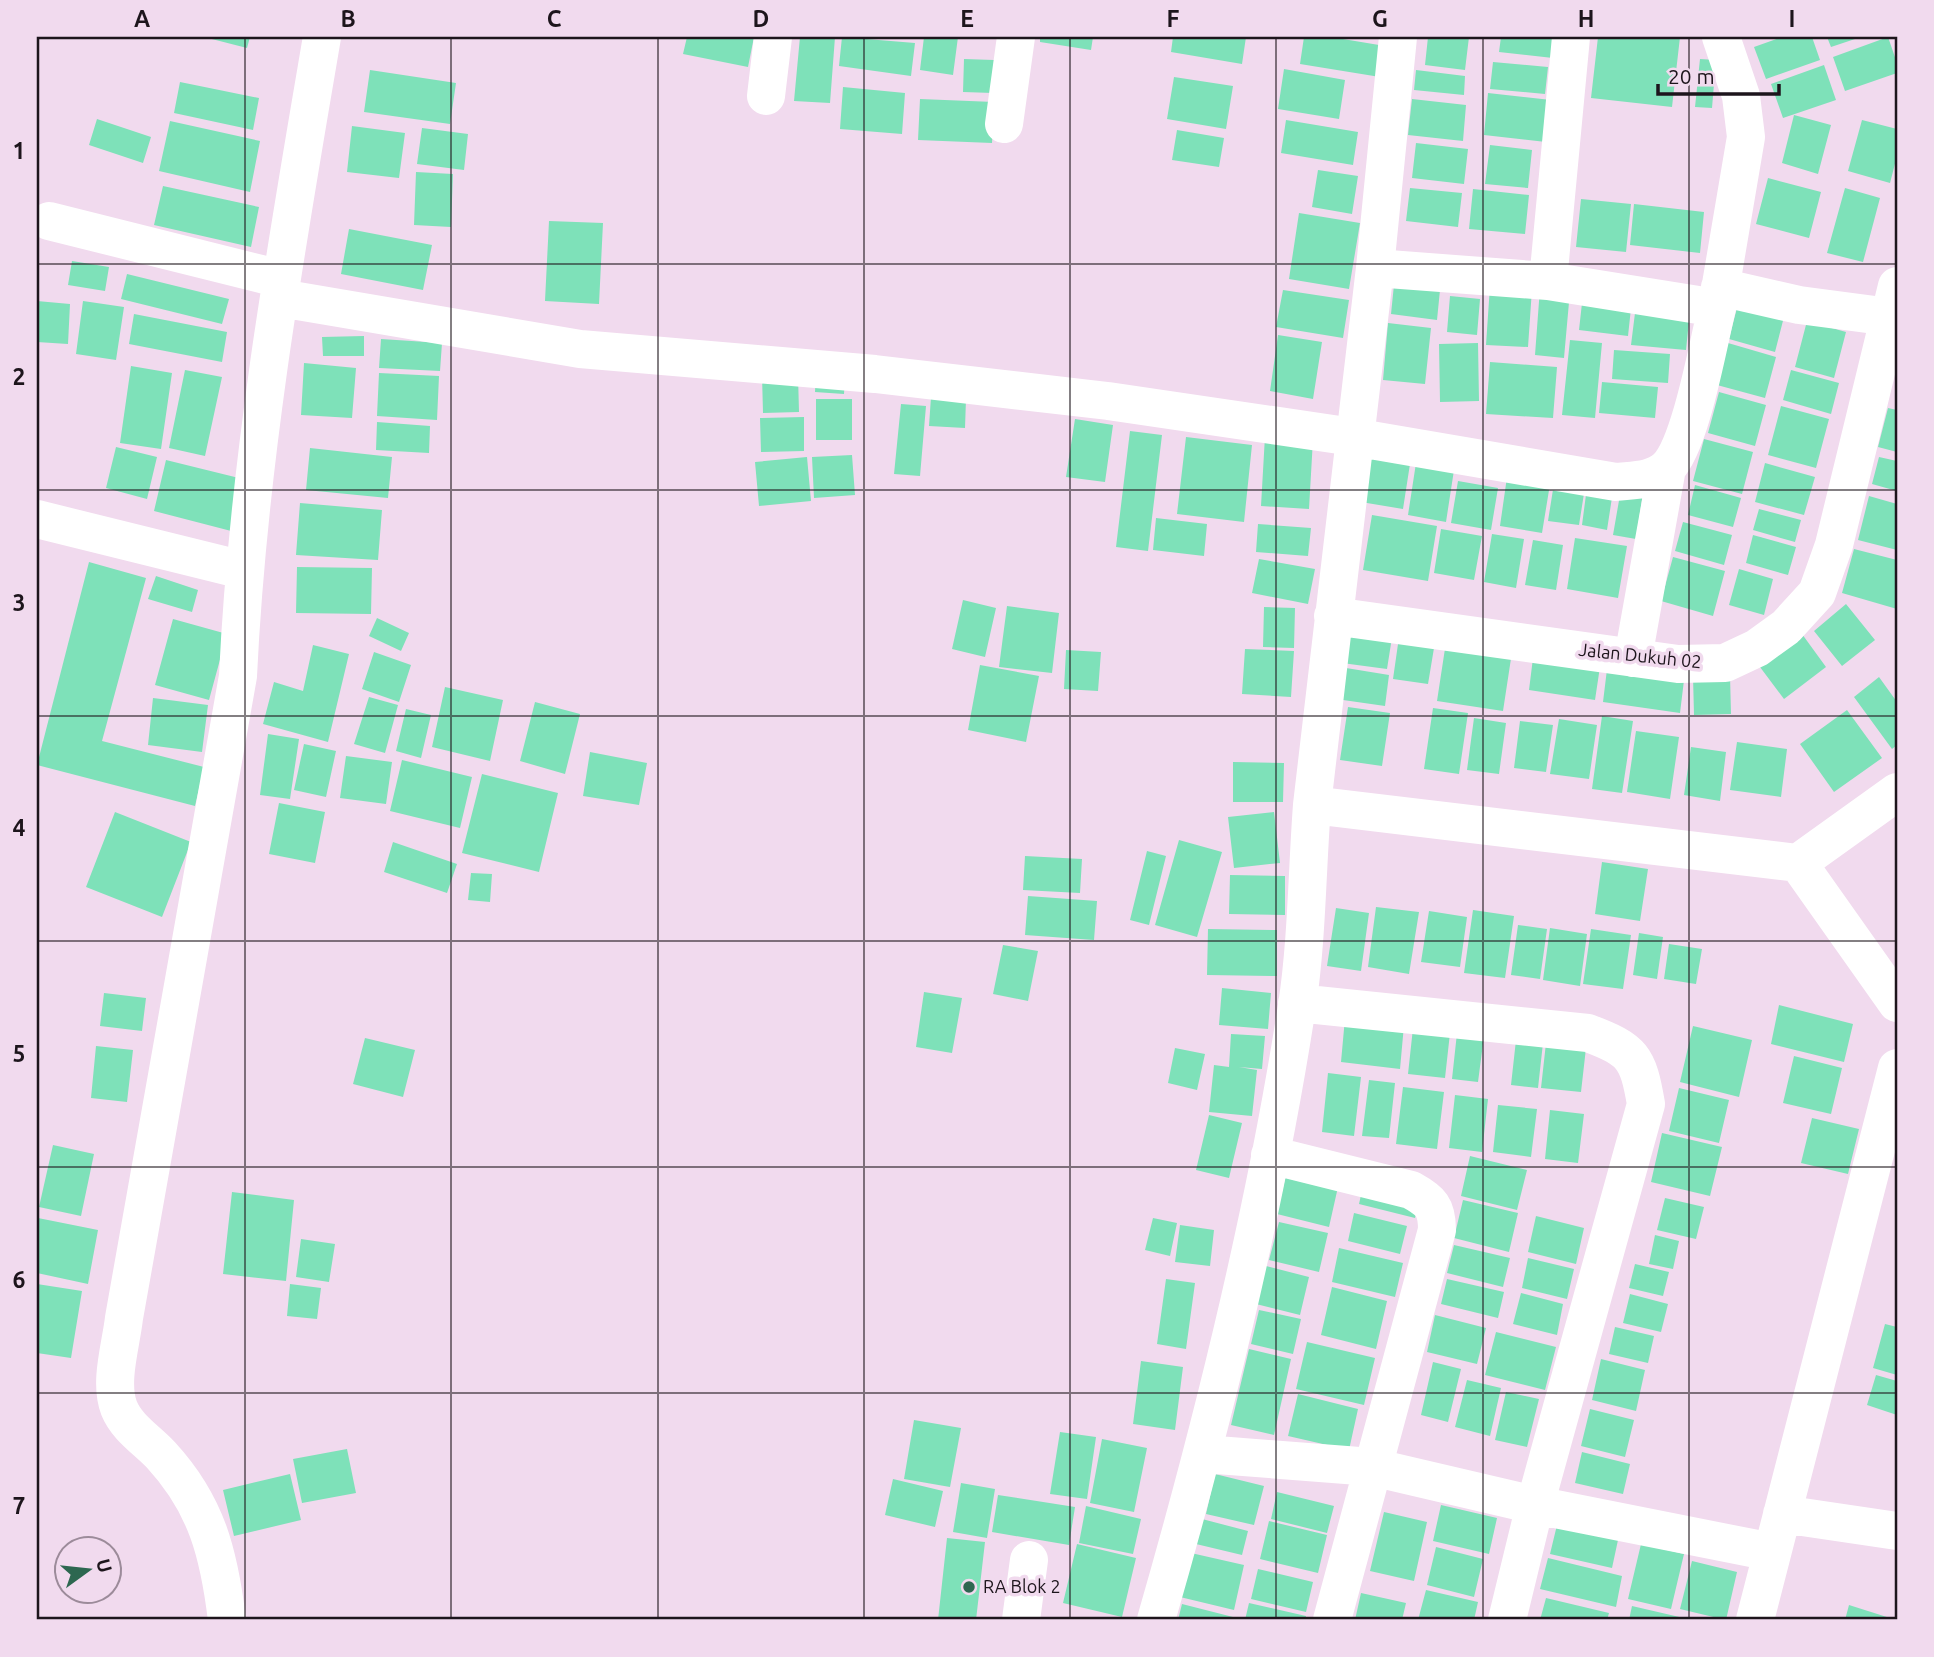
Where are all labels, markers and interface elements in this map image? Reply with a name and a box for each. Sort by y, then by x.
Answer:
text: A [134,6,150,31]
text: B [340,6,356,31]
text: C [547,6,562,31]
text: D [753,6,769,31]
text: E [960,6,974,31]
text: F [1167,6,1180,31]
text: G [1372,6,1388,31]
text: H [1578,6,1594,31]
text: I [1789,6,1795,31]
scale bar [1658,52,1778,96]
text: 20 m [1668,64,1715,88]
text: 1 [13,138,25,163]
text: 2 [13,364,25,389]
text: 3 [13,590,25,615]
street label: Jalan Dukuh 02 [1578,639,1703,671]
text: 4 [13,815,26,840]
text: 5 [13,1041,25,1066]
text: 6 [13,1267,26,1292]
text: 7 [13,1493,25,1518]
north arrow [52,1534,122,1604]
text: U [92,1556,117,1575]
place label: RA Blok 2 [983,1576,1061,1596]
marker: RA Blok 2 [961,1579,977,1595]

